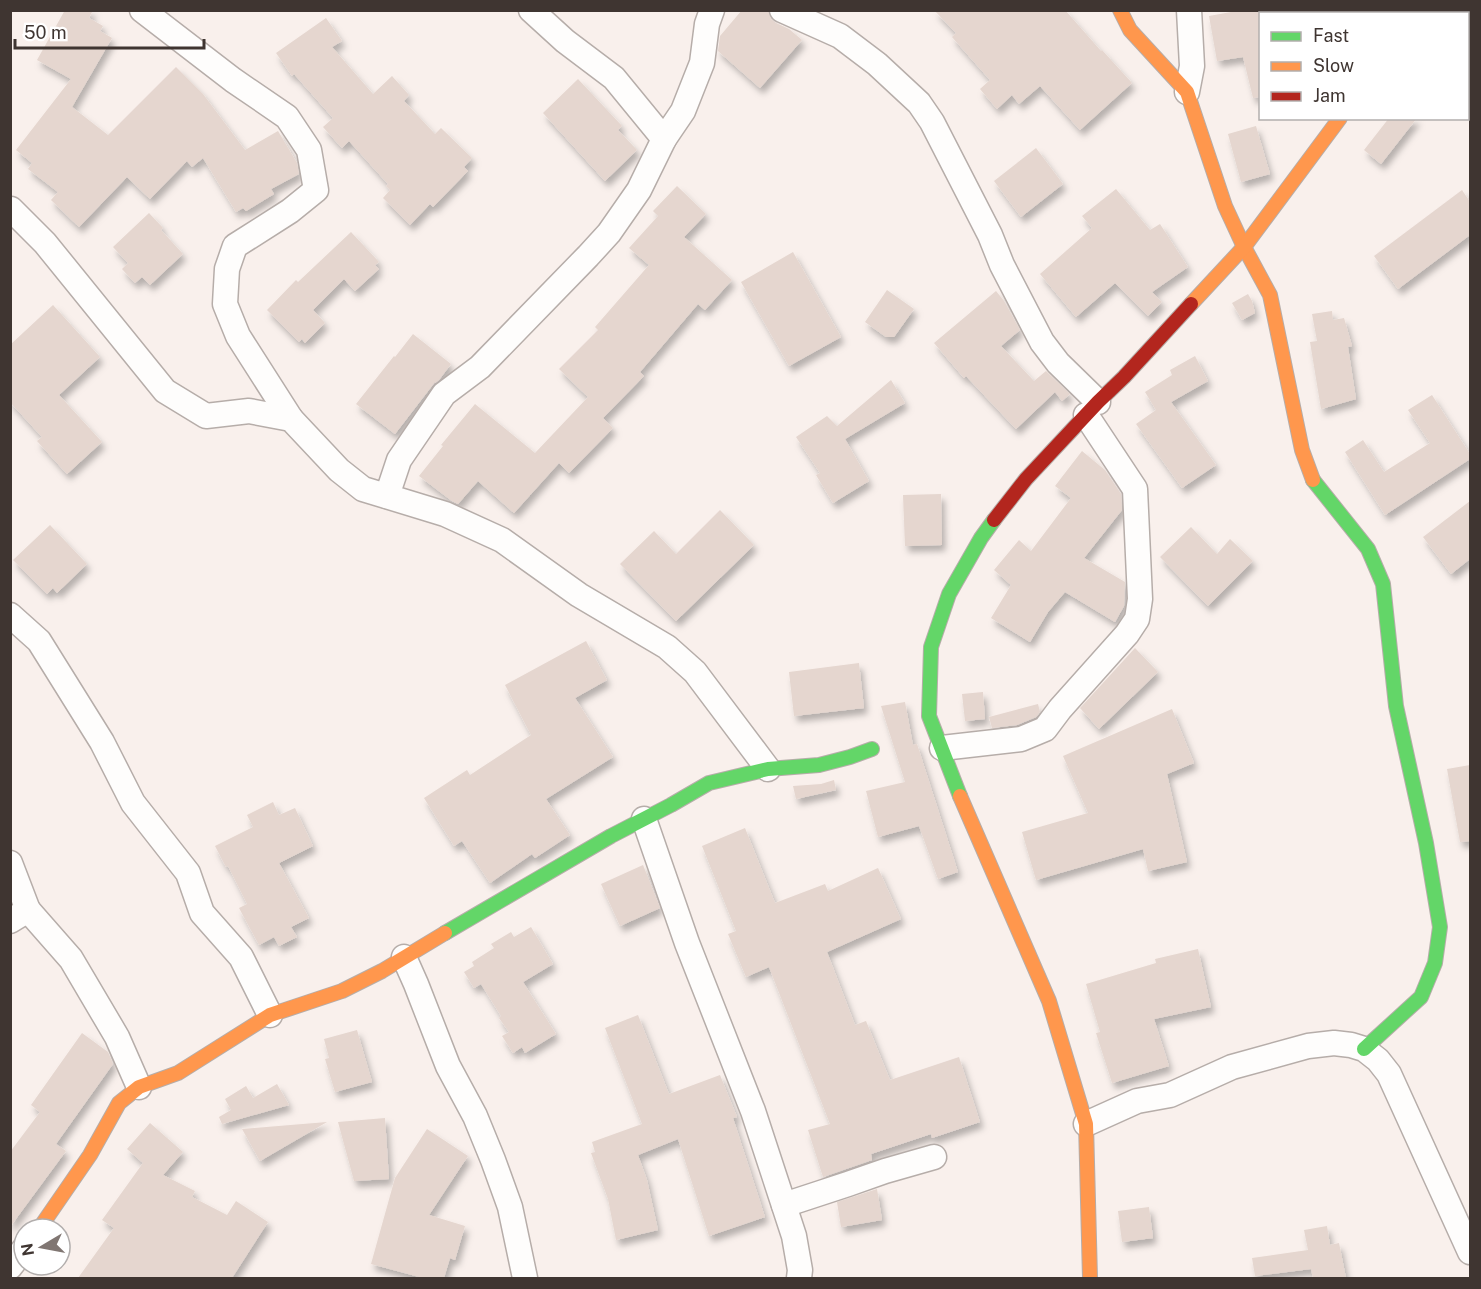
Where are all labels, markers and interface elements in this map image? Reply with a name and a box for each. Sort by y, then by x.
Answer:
scale bar [15,12,204,50]
legend [1259,12,1469,120]
text: 50 m [24,22,67,43]
text: Fast [1313,25,1349,46]
text: Slow [1313,55,1354,76]
text: Jam [1313,85,1346,106]
north arrow [12,1217,72,1277]
text: N [17,1242,38,1257]

